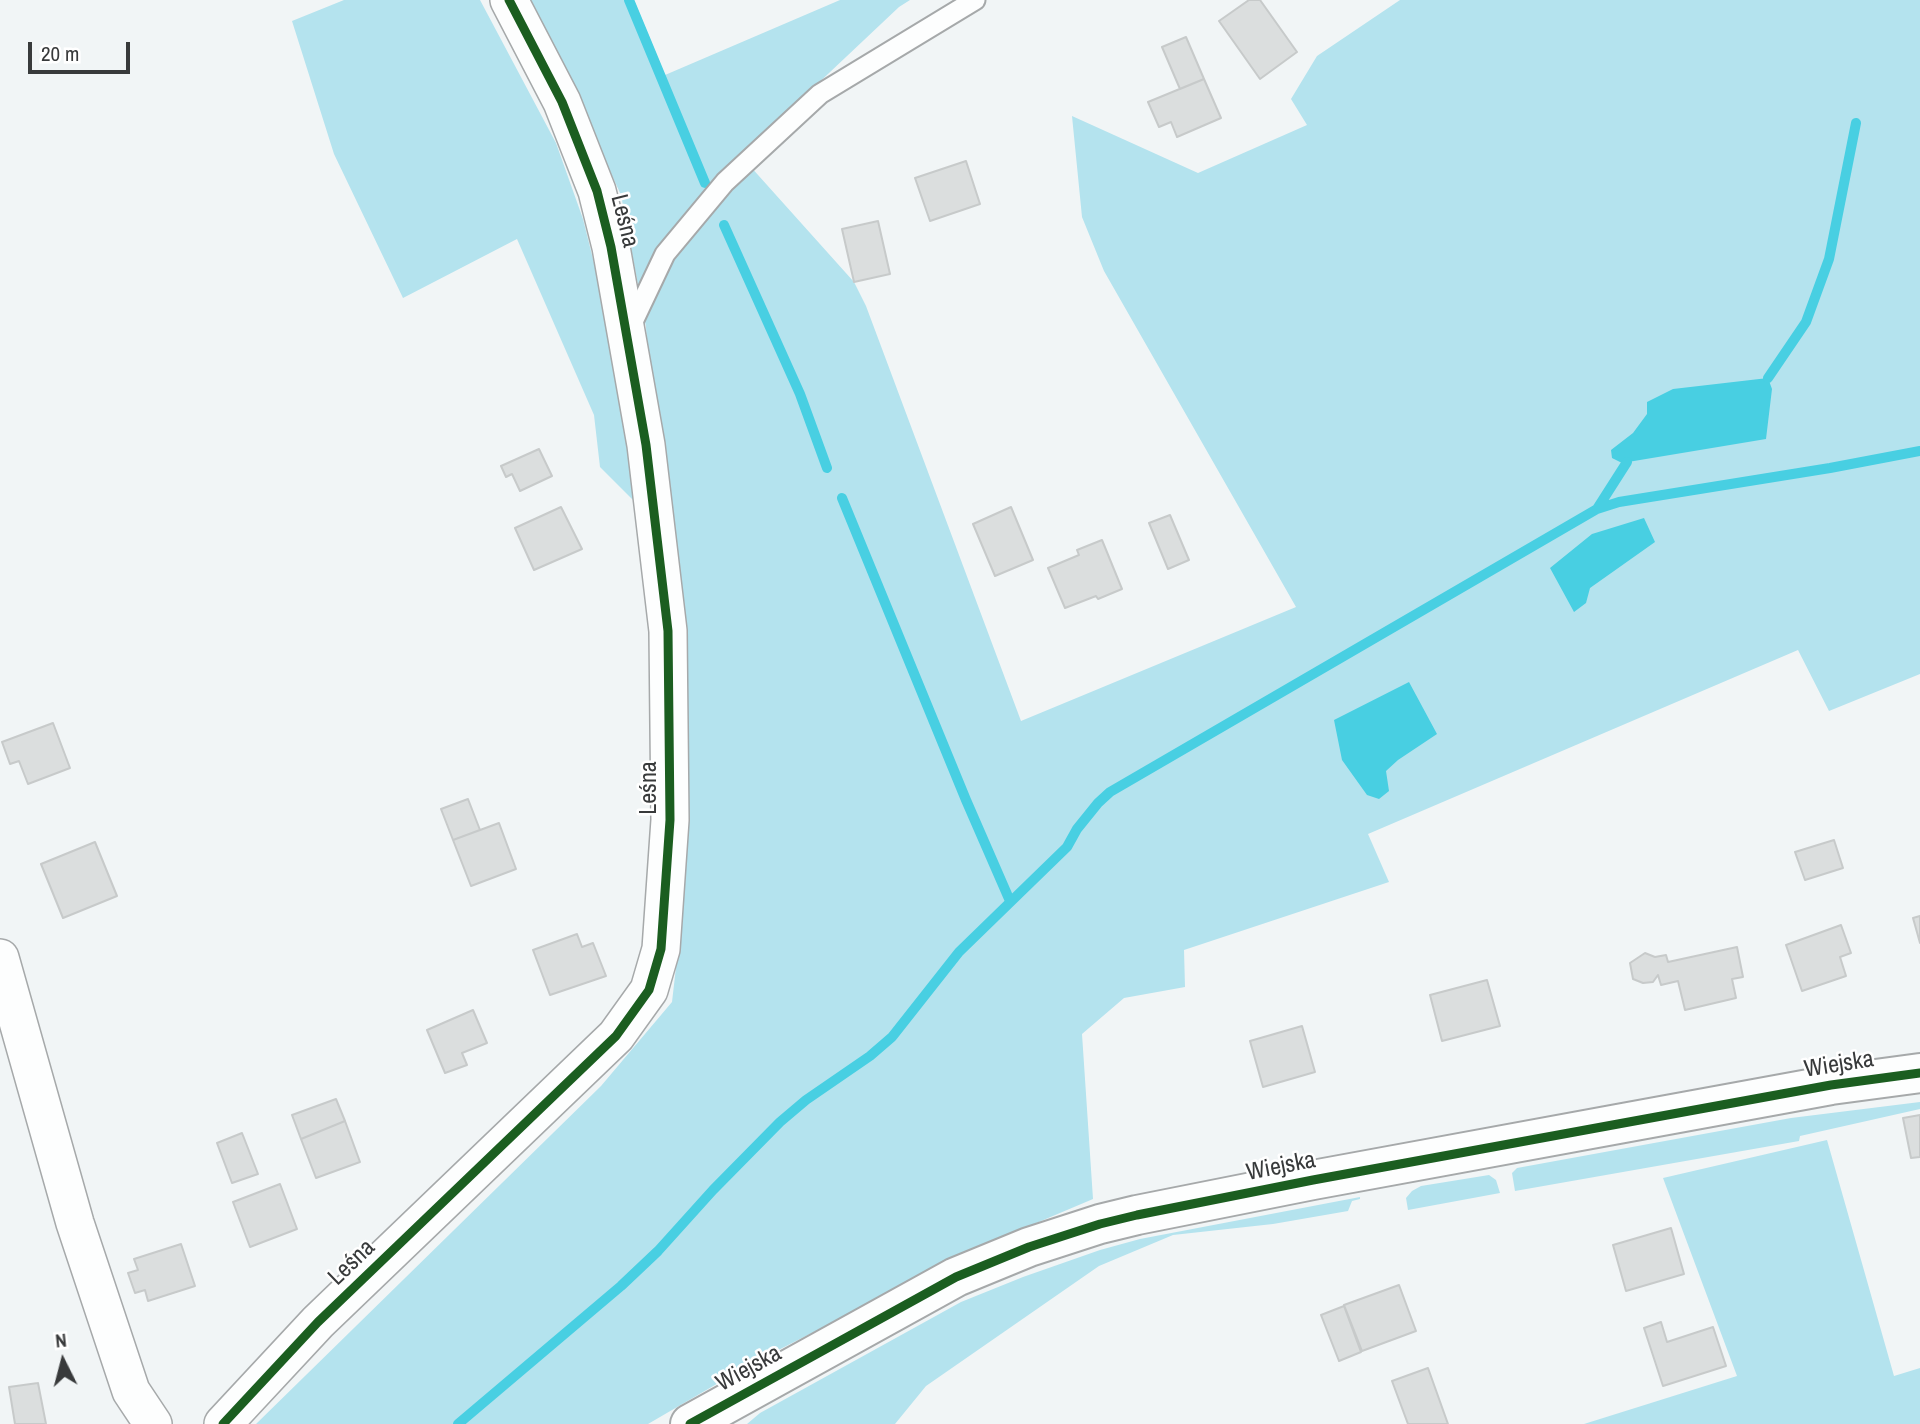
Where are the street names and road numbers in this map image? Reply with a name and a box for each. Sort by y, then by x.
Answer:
street label: Leśna [604,192,644,250]
street label: Leśna [636,761,664,815]
street label: Wiejska [1802,1045,1876,1085]
street label: Wiejska [1244,1146,1318,1188]
street label: Leśna [323,1234,381,1292]
street label: Wiejska [711,1339,787,1399]

